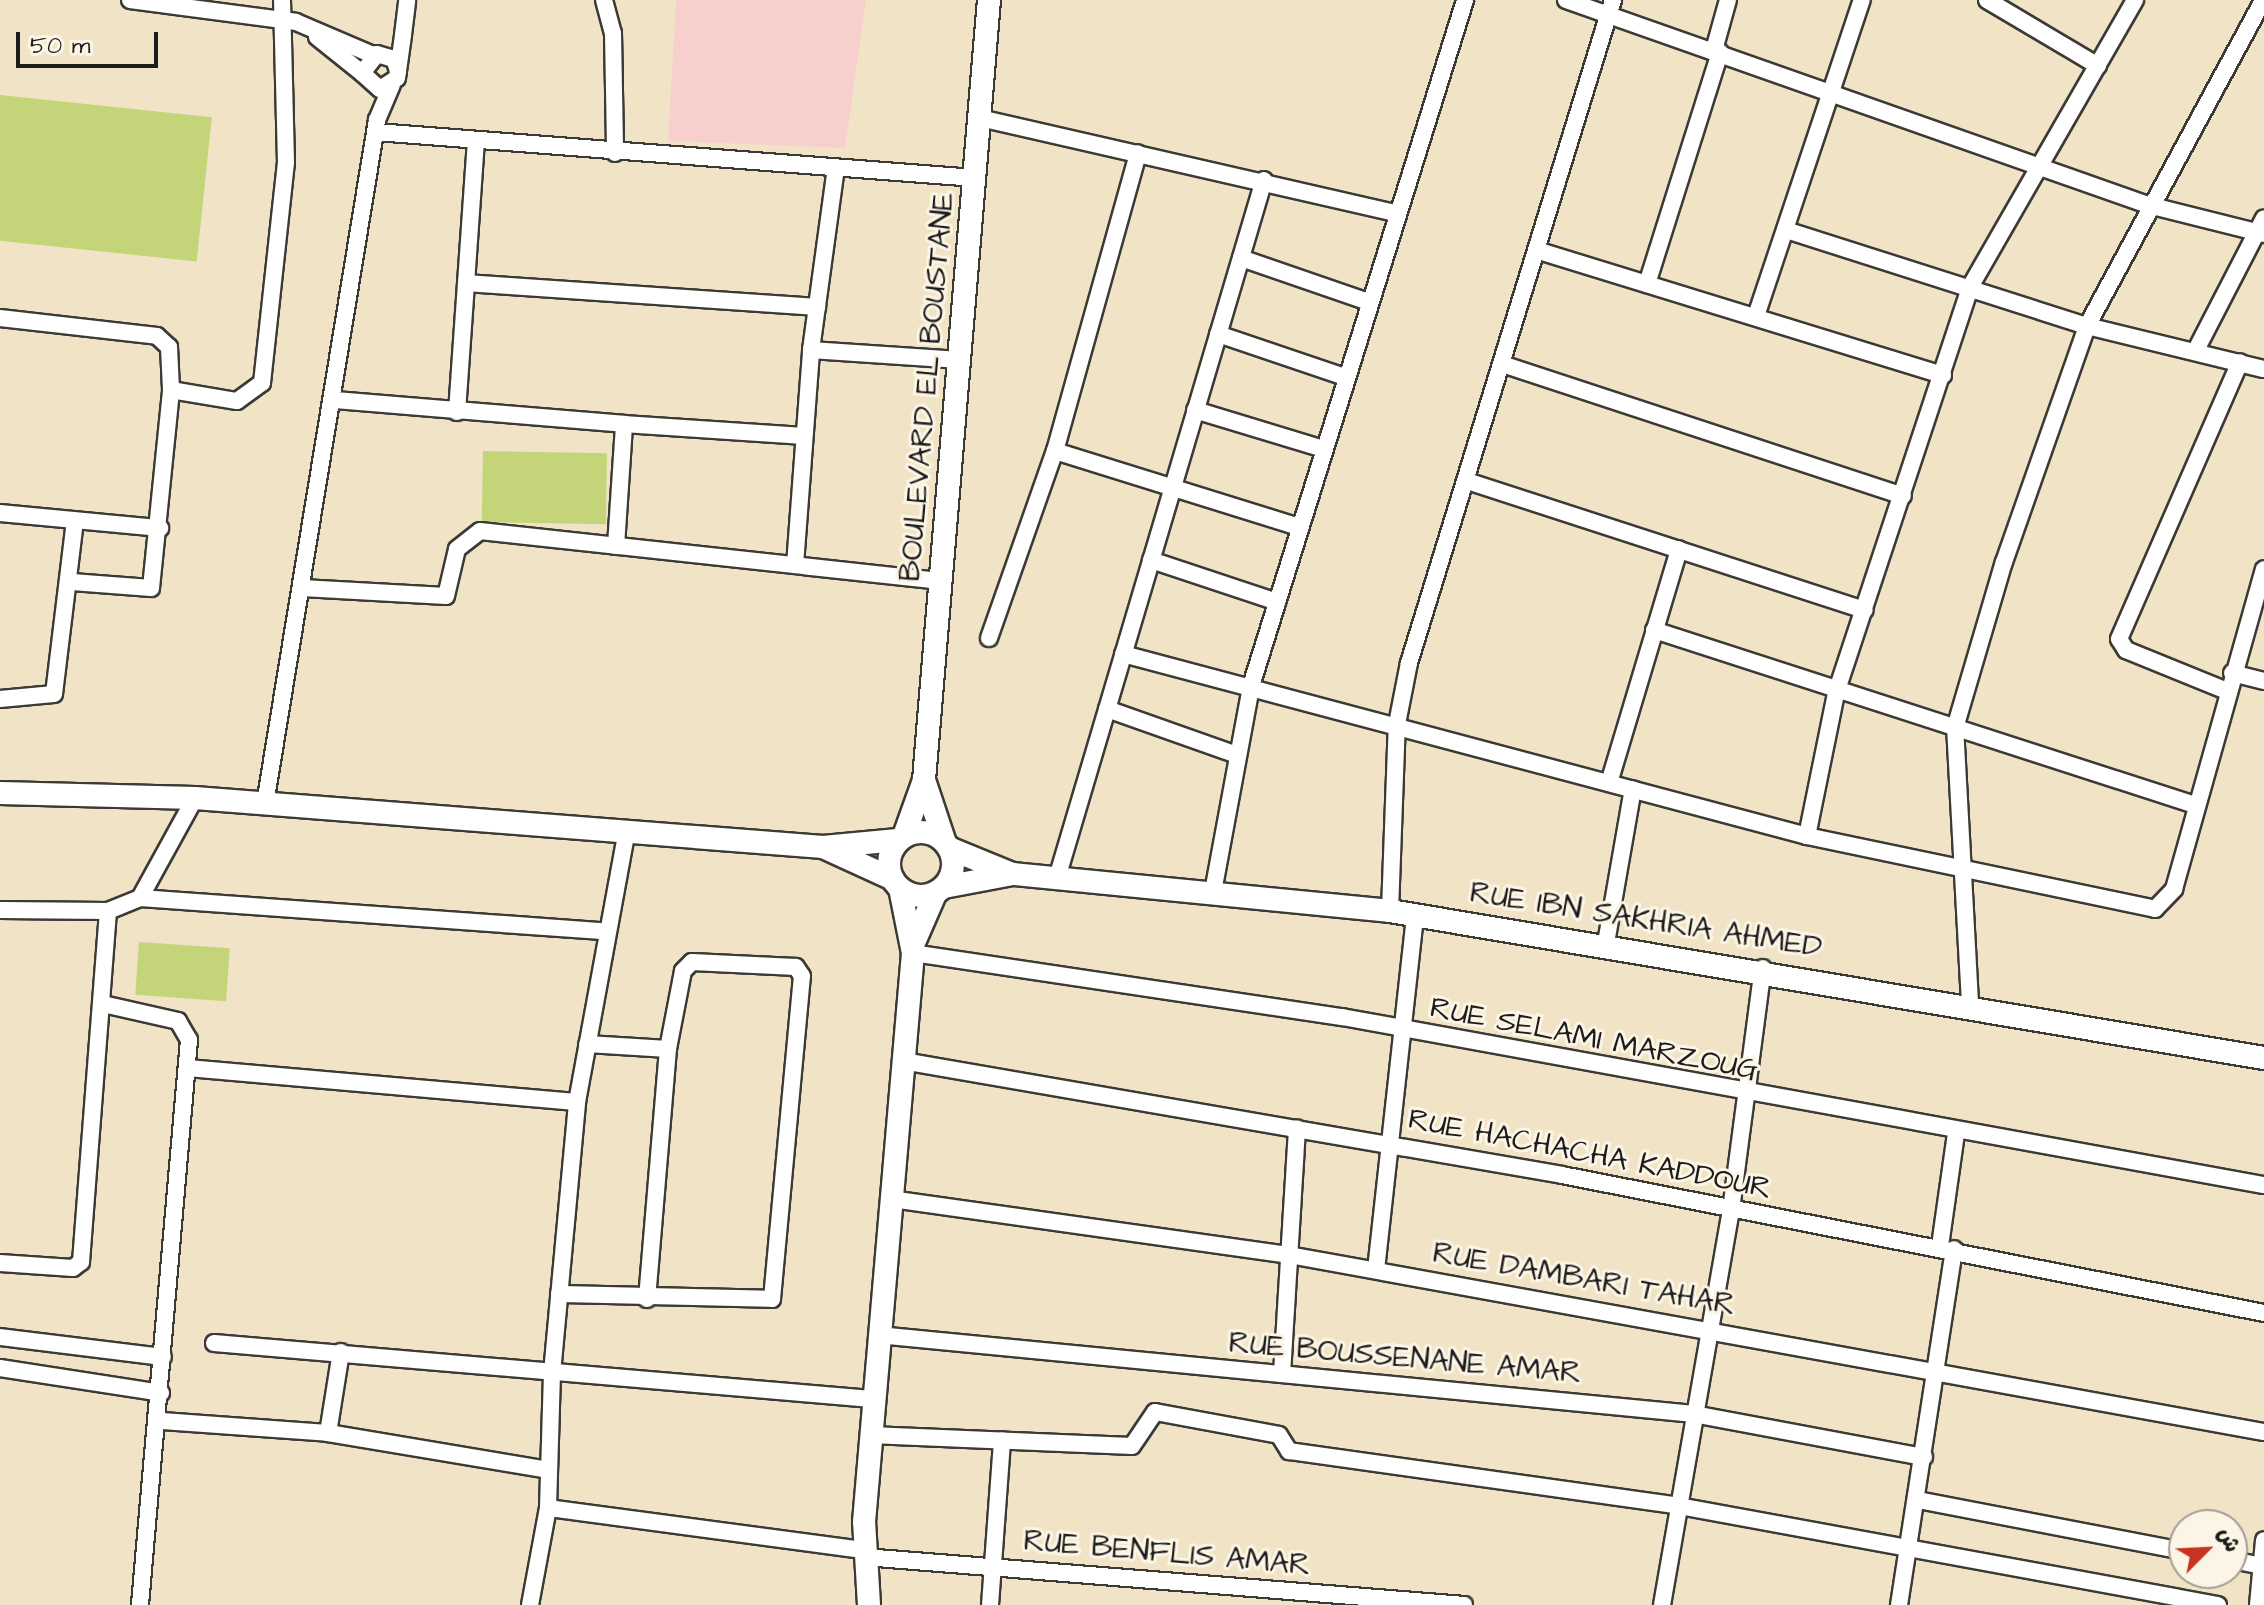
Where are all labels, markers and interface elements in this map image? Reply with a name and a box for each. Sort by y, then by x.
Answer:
scale bar [20,16,162,66]
text: 50 m [30,29,90,63]
street label: BOULEVARD EL BOUSTANE [892,191,962,583]
street label: RUE IBN SAKHRIA AHMED [1467,874,1825,966]
street label: RUE SELAMI MARZOUG [1427,990,1761,1088]
street label: RUE HACHACHA KADDOUR [1405,1101,1775,1207]
street label: RUE DAMBARI TAHAR [1430,1235,1738,1323]
street label: RUE BOUSSENANE AMAR [1227,1325,1583,1391]
north arrow [2168,1509,2248,1589]
text: ش [2209,1522,2248,1557]
street label: RUE BENFLIS AMAR [1022,1523,1312,1583]

